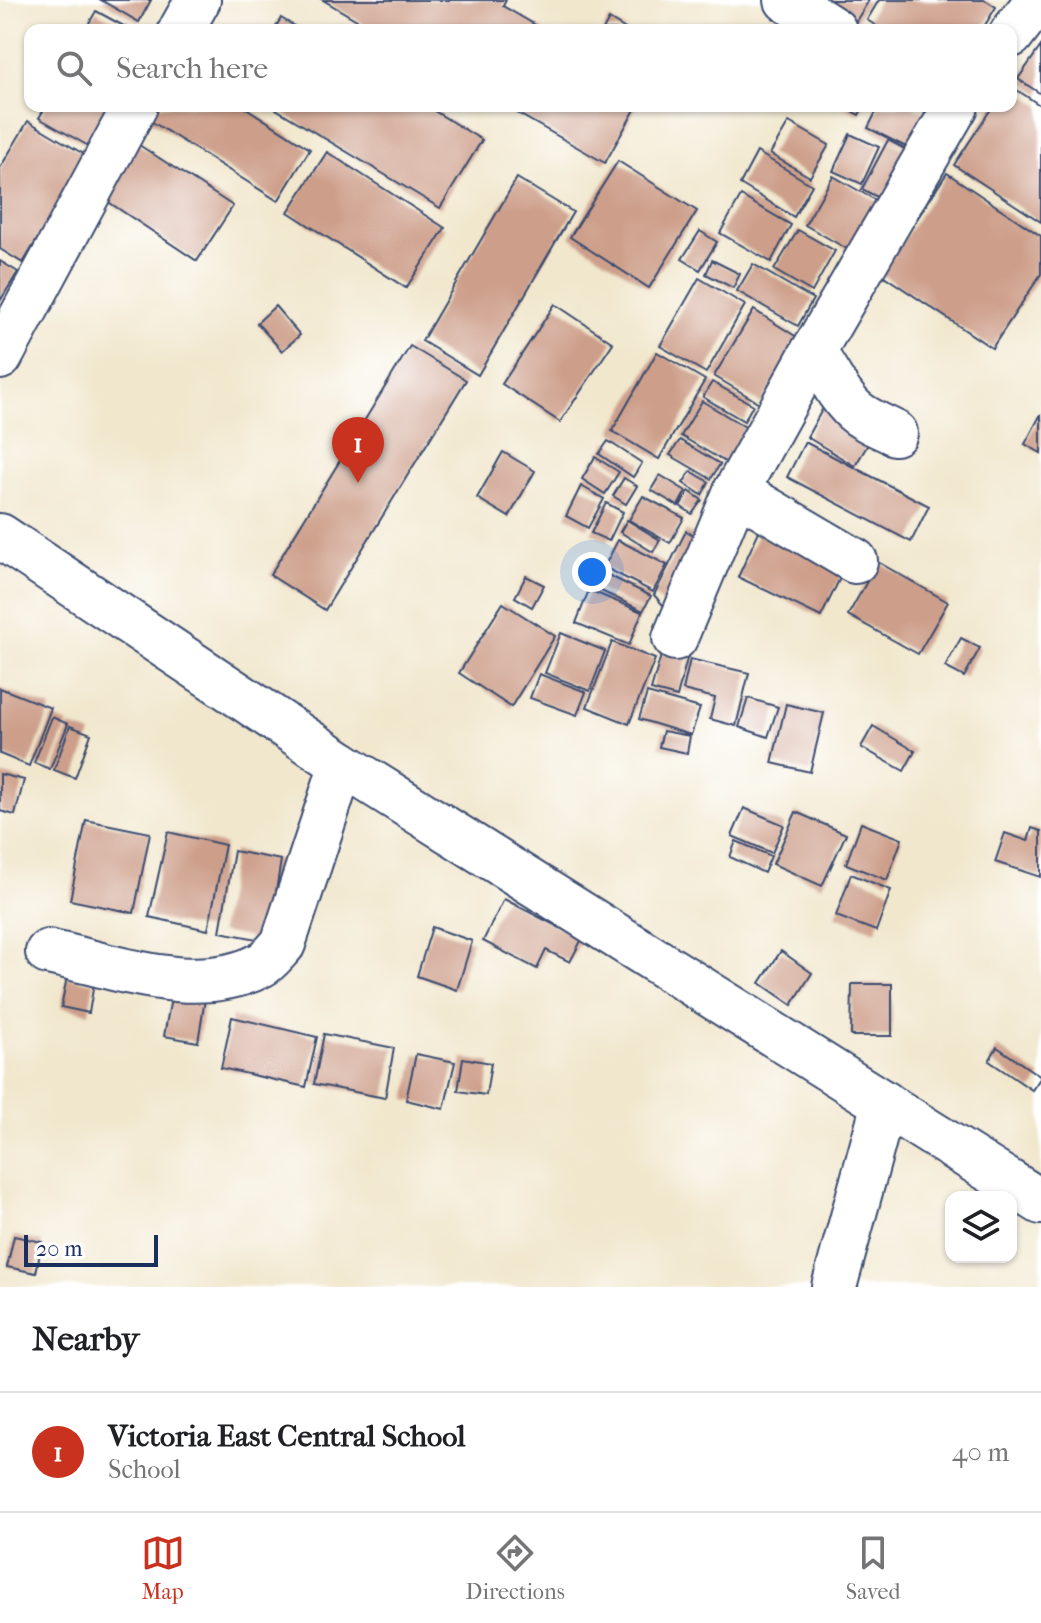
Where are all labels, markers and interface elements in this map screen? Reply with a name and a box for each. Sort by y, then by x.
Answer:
search box [24,24,1017,112]
icon: search [52,46,96,90]
text: Search here [116,51,268,86]
pin: 1 [332,417,384,483]
your location [572,552,612,592]
map controls [945,1191,1017,1263]
button: layers [945,1191,1017,1263]
scale bar [24,1231,158,1267]
text: 20 m [36,1236,82,1262]
text: Nearby [32,1319,139,1359]
text: Victoria East Central School [108,1419,465,1454]
text: 1 [53,1437,63,1468]
text: 40 m [952,1437,1009,1468]
text: School [108,1454,181,1485]
tab: Map [141,1531,185,1605]
tab: Directions [466,1531,565,1605]
tab: Saved [846,1531,900,1605]

